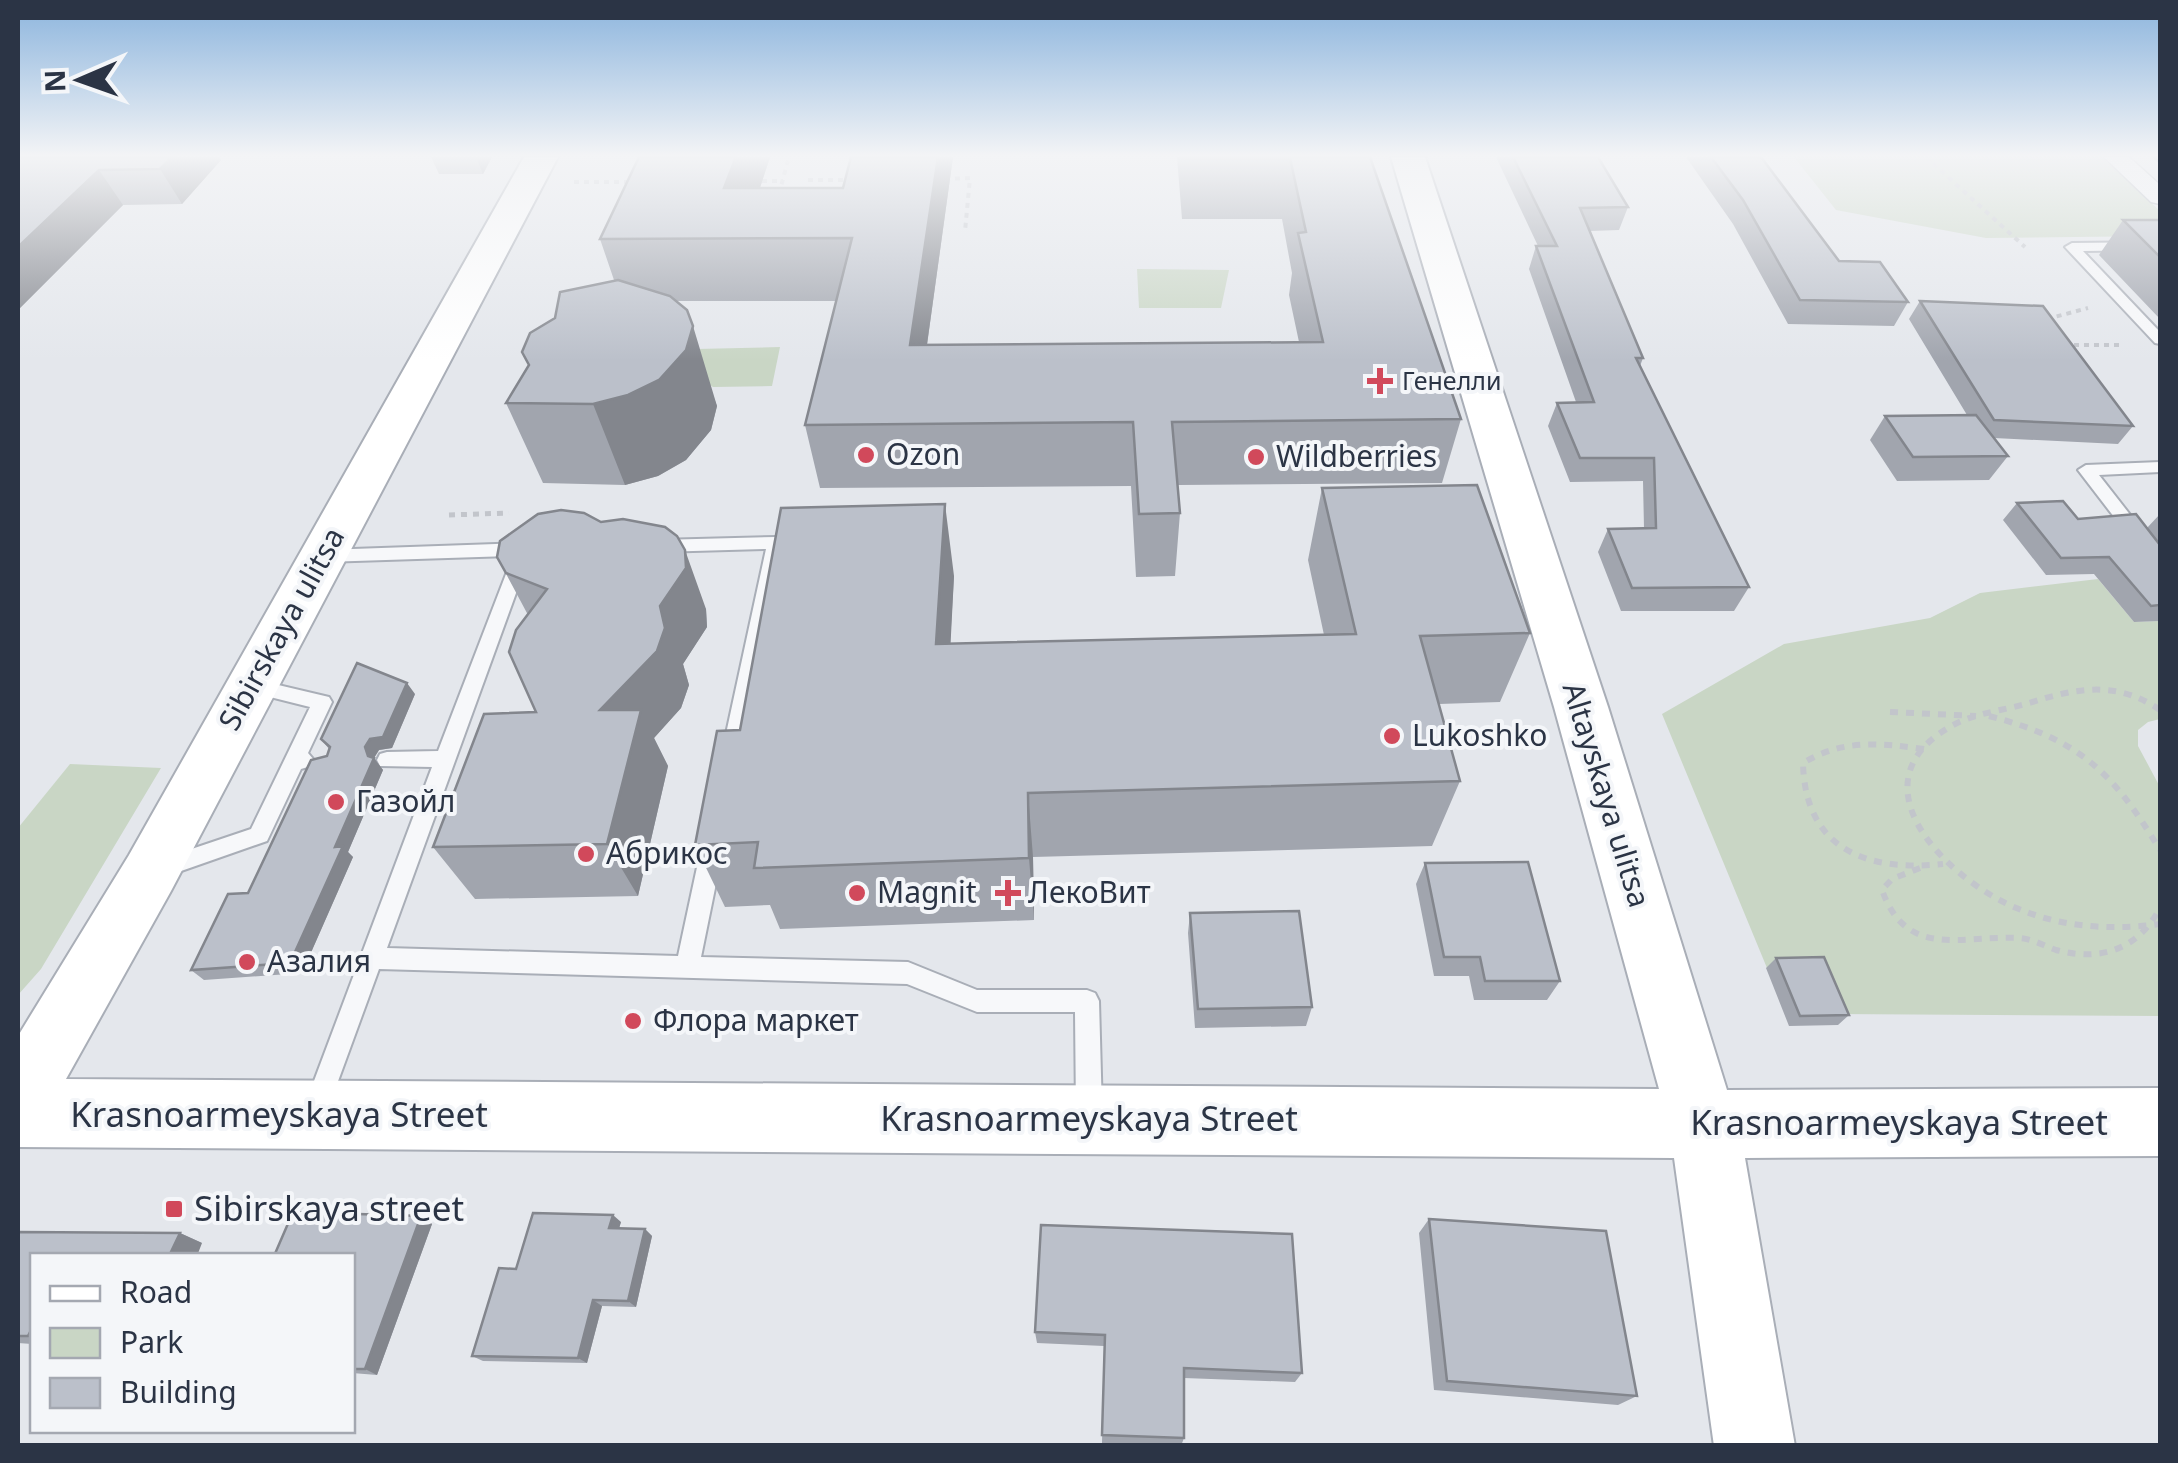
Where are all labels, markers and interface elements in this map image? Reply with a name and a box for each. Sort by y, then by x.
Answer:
north arrow [30,30,130,130]
text: N [35,69,73,93]
place label: Генелли [1402,363,1502,397]
marker: Генелли [1367,368,1393,394]
place label: Ozon [886,433,960,474]
place label: Wildberries [1276,435,1437,476]
marker: Ozon [855,444,877,466]
marker: Wildberries [1245,446,1267,468]
street label: Sibirskaya ulitsa [208,520,353,737]
street label: Altayskaya ulitsa [1554,677,1661,912]
place label: Lukoshko [1412,714,1548,755]
marker: Lukoshko [1381,725,1403,747]
place label: Газойл [356,780,455,821]
marker: Газойл [325,791,347,813]
place label: Абрикос [606,832,728,873]
marker: Абрикос [575,843,597,865]
place label: Magnit [877,871,977,912]
place label: ЛекоВит [1028,871,1151,912]
marker: Magnit [846,882,868,904]
marker: ЛекоВит [997,882,1019,904]
place label: Азалия [267,940,371,981]
marker: Азалия [236,951,258,973]
place label: Флора маркет [653,999,859,1040]
marker: Флора маркет [622,1010,644,1032]
street label: Krasnoarmeyskaya Street [70,1090,488,1137]
street label: Krasnoarmeyskaya Street [880,1094,1298,1141]
street label: Krasnoarmeyskaya Street [1690,1098,2108,1145]
place label: Sibirskaya street [194,1184,464,1231]
marker: Sibirskaya street [163,1198,185,1220]
legend [30,1253,355,1433]
text: Road [120,1271,192,1312]
text: Park [120,1321,183,1362]
text: Building [120,1371,237,1412]

